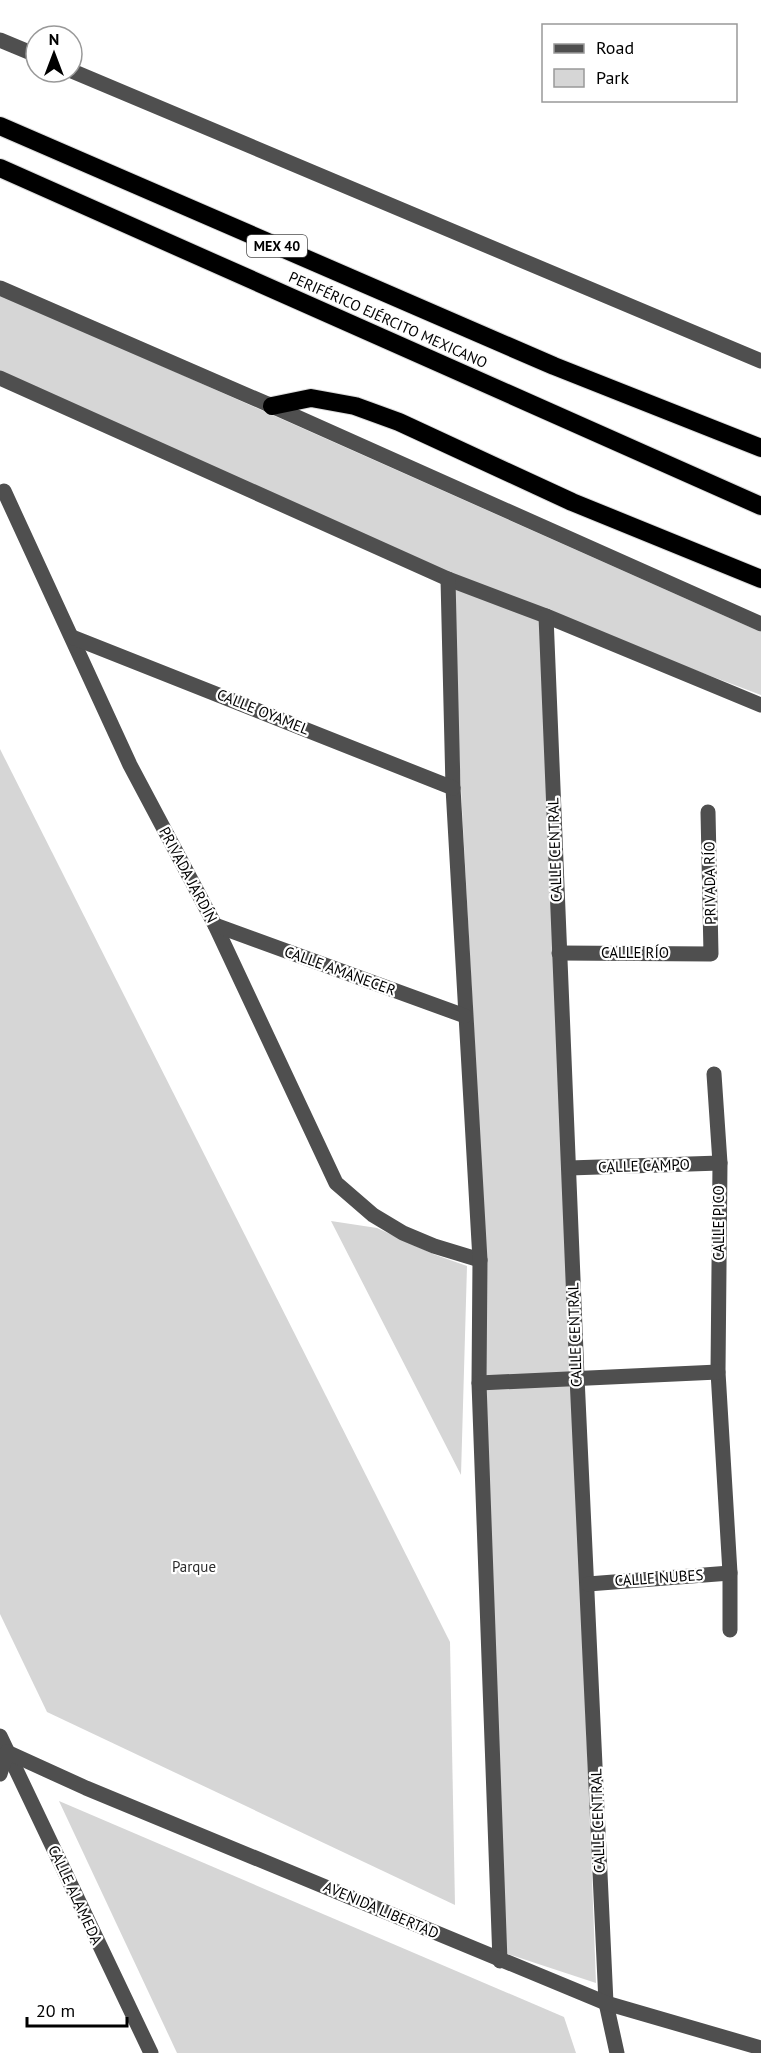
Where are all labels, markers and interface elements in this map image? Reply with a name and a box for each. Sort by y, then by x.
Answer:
north arrow [24,24,84,84]
legend [542,24,737,102]
text: N [49,29,59,49]
text: Road [596,36,634,59]
text: Park [596,66,629,89]
road number: MEX 40 [247,235,307,257]
street label: PERIFÉRICO EJÉRCITO MEXICANO [286,267,491,372]
street label: CALLE OYAMEL [214,684,312,739]
street label: CALLE CENTRAL [543,797,566,903]
street label: PRIVADA JARDÍN [155,823,222,926]
street label: PRIVADA RÍO [699,841,720,925]
street label: CALLE AMANECER [282,942,398,1000]
street label: CALLE RÍO [601,943,669,962]
street label: CALLE CAMPO [598,1154,690,1177]
street label: CALLE PICO [709,1185,728,1261]
street label: CALLE CENTRAL [563,1282,586,1388]
park label: Parque [172,1557,216,1576]
street label: CALLE NUBES [614,1565,704,1590]
street label: CALLE CENTRAL [586,1768,609,1874]
street label: CALLE ALAMEDA [44,1842,107,1948]
street label: AVENIDA LIBERTAD [321,1877,442,1942]
scale bar [27,1990,128,2028]
text: 20 m [36,1999,75,2022]

